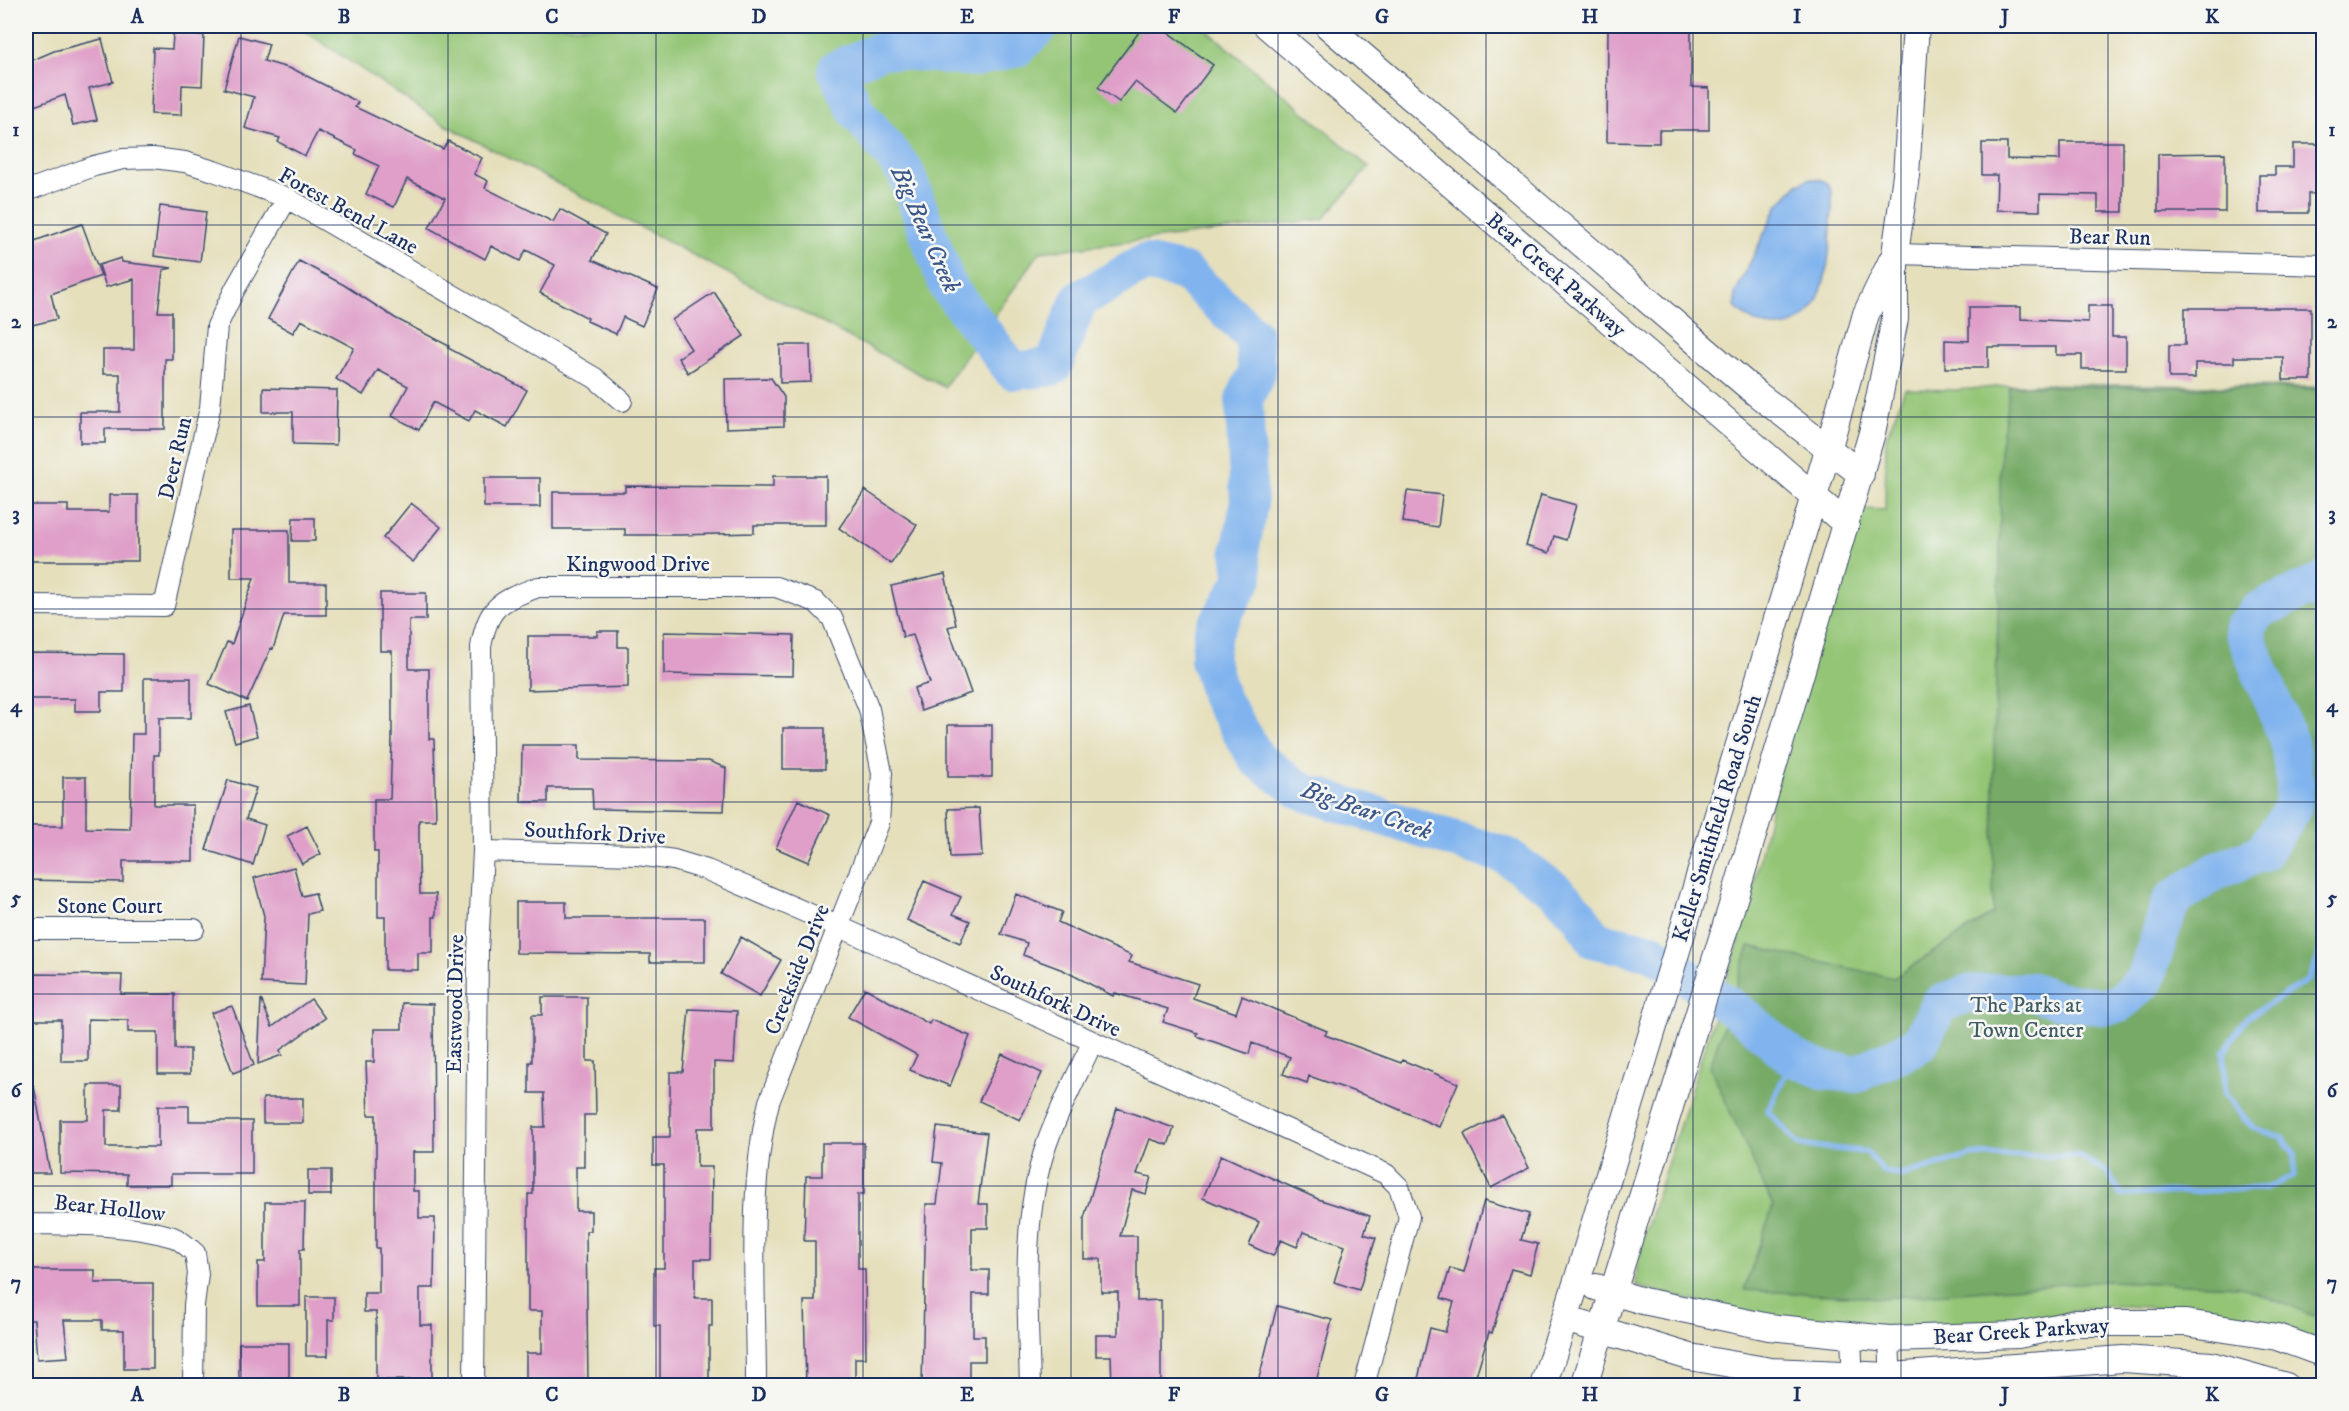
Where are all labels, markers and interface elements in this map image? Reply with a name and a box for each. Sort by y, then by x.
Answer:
text: A [130,5,145,30]
text: B [338,5,350,30]
text: C [545,5,559,30]
text: D [752,5,767,30]
text: E [960,5,974,30]
text: F [1168,5,1181,30]
text: G [1375,5,1389,30]
text: H [1582,5,1599,30]
text: I [1793,5,1801,30]
text: J [1999,5,2009,30]
text: K [2205,5,2220,30]
text: 1 [12,118,20,143]
text: 1 [2328,118,2336,143]
water label: Big Bear Creek [883,161,966,297]
street label: Forest Bend Lane [274,162,423,261]
street label: Bear Creek Parkway [1481,207,1632,344]
street label: Bear Run [2069,223,2152,252]
text: 2 [11,310,22,335]
text: 2 [2327,310,2338,335]
street label: Deer Run [153,414,198,502]
text: 3 [12,502,20,527]
text: 3 [2328,502,2336,527]
street label: Kingwood Drive [566,551,710,578]
street label: Keller Smithfield Road South [1667,691,1768,945]
text: 4 [10,694,23,719]
text: 4 [2326,694,2339,719]
water label: Big Bear Creek [1297,774,1436,847]
street label: Southfork Drive [523,816,666,851]
text: 5 [10,886,21,911]
text: 5 [2326,886,2337,911]
street label: Stone Court [57,893,163,920]
street label: Creekside Drive [759,900,836,1039]
street label: Eastwood Drive [441,934,470,1074]
street label: Southfork Drive [985,959,1125,1044]
park label: The Parks at Town Center [1969,992,2084,1044]
text: 6 [11,1079,23,1104]
text: 6 [2327,1079,2339,1104]
street label: Bear Hollow [53,1189,167,1228]
text: 7 [11,1271,21,1296]
text: 7 [2327,1271,2337,1296]
street label: Bear Creek Parkway [1932,1312,2111,1351]
text: A [130,1383,145,1408]
text: B [338,1383,350,1408]
text: C [545,1383,559,1408]
text: D [752,1383,767,1408]
text: E [960,1383,974,1408]
text: F [1168,1383,1181,1408]
text: G [1375,1383,1389,1408]
text: H [1582,1383,1599,1408]
text: I [1793,1383,1801,1408]
text: J [1999,1383,2009,1408]
text: K [2205,1383,2220,1408]

